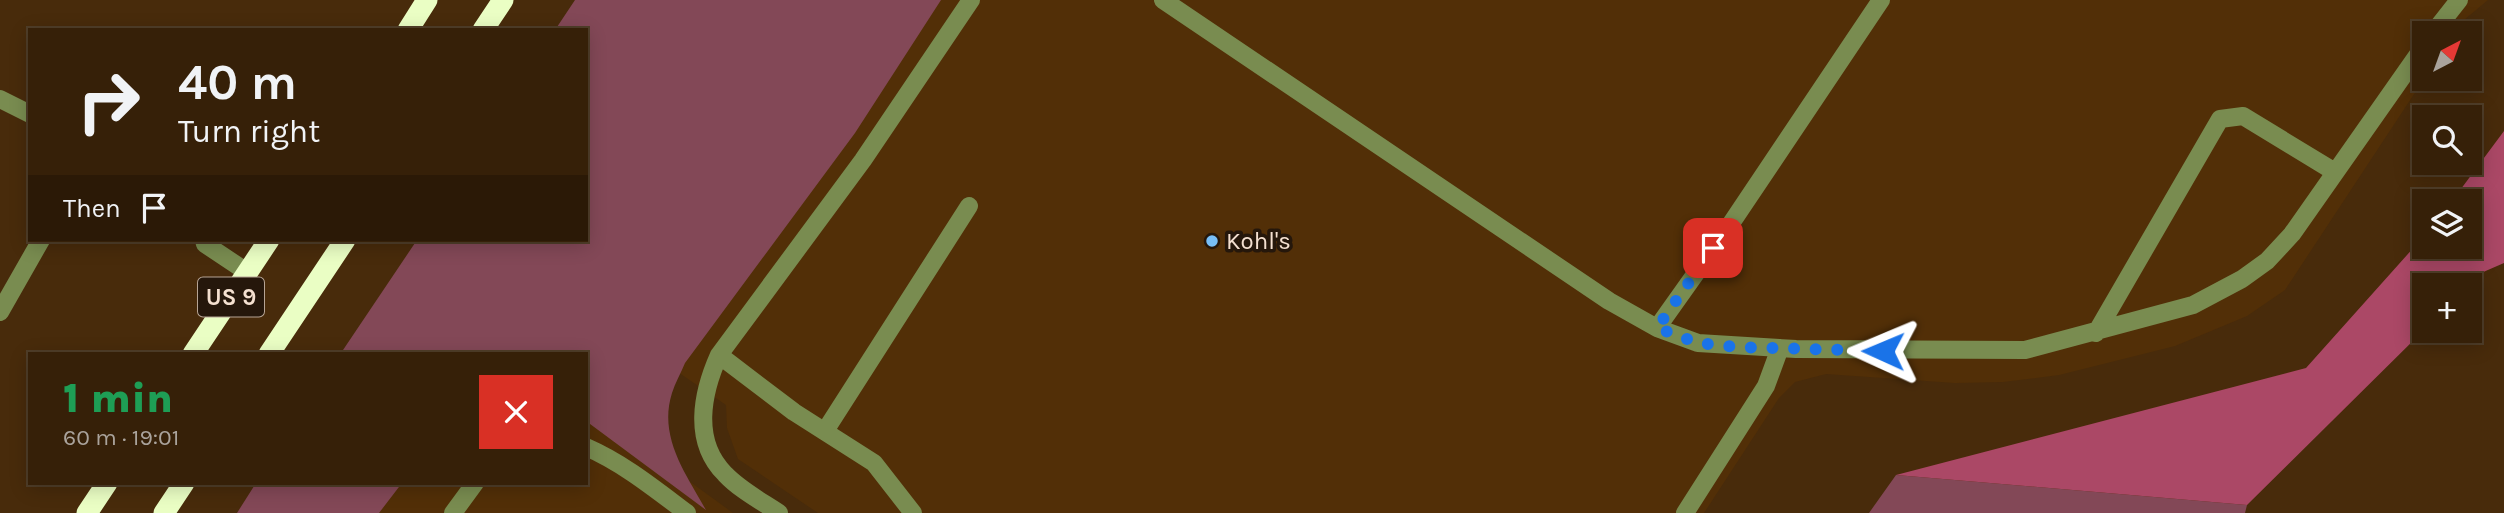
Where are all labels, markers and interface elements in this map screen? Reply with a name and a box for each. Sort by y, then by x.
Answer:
north arrow [2412,21,2482,91]
map controls [2412,21,2482,343]
text: 40 m [178,54,297,111]
icon: right [63,56,154,147]
button: search [2412,105,2482,175]
text: Turn right [178,113,320,150]
icon: arrive [135,189,173,227]
button: layers [2412,189,2482,259]
text: Then [63,193,121,224]
pin [1683,218,1743,278]
place label: Kohl's [1226,227,1291,255]
icon: arrive [1694,229,1732,267]
marker: Kohl's [1204,233,1220,249]
button: + [2412,273,2482,343]
road number: US 9 [198,278,264,316]
position arrow [1846,314,1920,388]
text: 1 min [63,373,173,423]
button: close [479,375,553,449]
text: 60 m · 19:01 [63,424,179,451]

